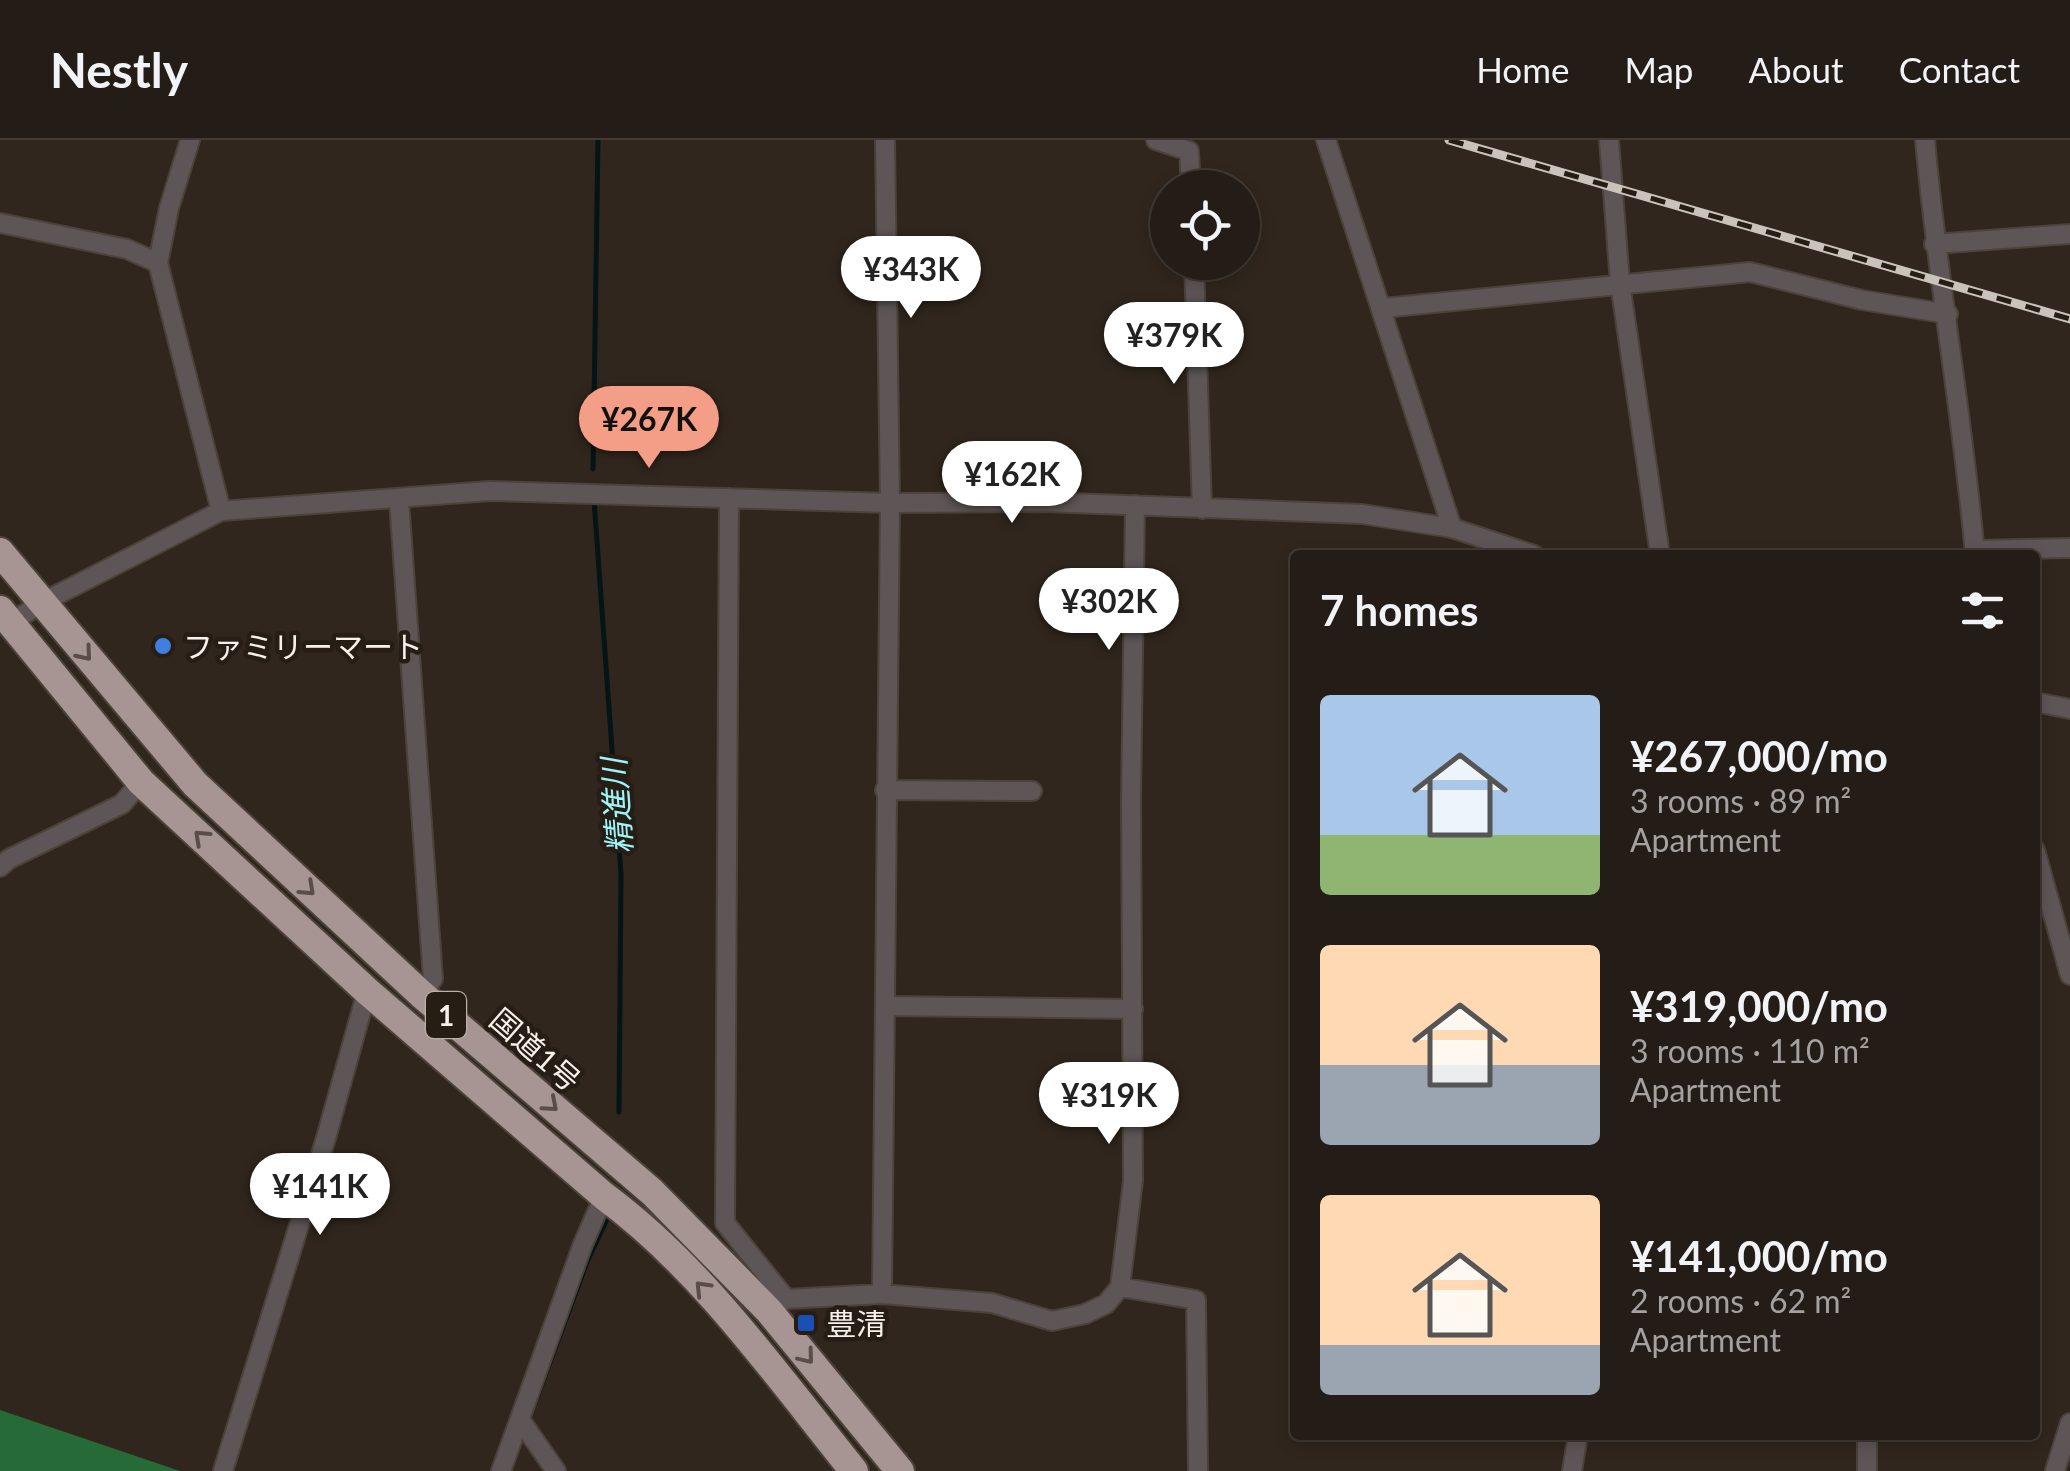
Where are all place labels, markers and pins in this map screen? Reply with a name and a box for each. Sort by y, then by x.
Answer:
pin: ¥343K [841,236,981,321]
pin: ¥379K [1104,302,1244,387]
pin: ¥267K [579,386,719,471]
pin: ¥162K [942,441,1082,526]
pin: ¥302K [1039,568,1179,653]
place label: ファミリーマート [183,628,423,664]
marker: ファミリーマート [152,635,174,657]
pin: ¥319K [1039,1062,1179,1147]
pin: ¥141K [250,1153,390,1238]
place label: 豊清 [826,1305,886,1341]
marker: 豊清 [795,1312,817,1334]

